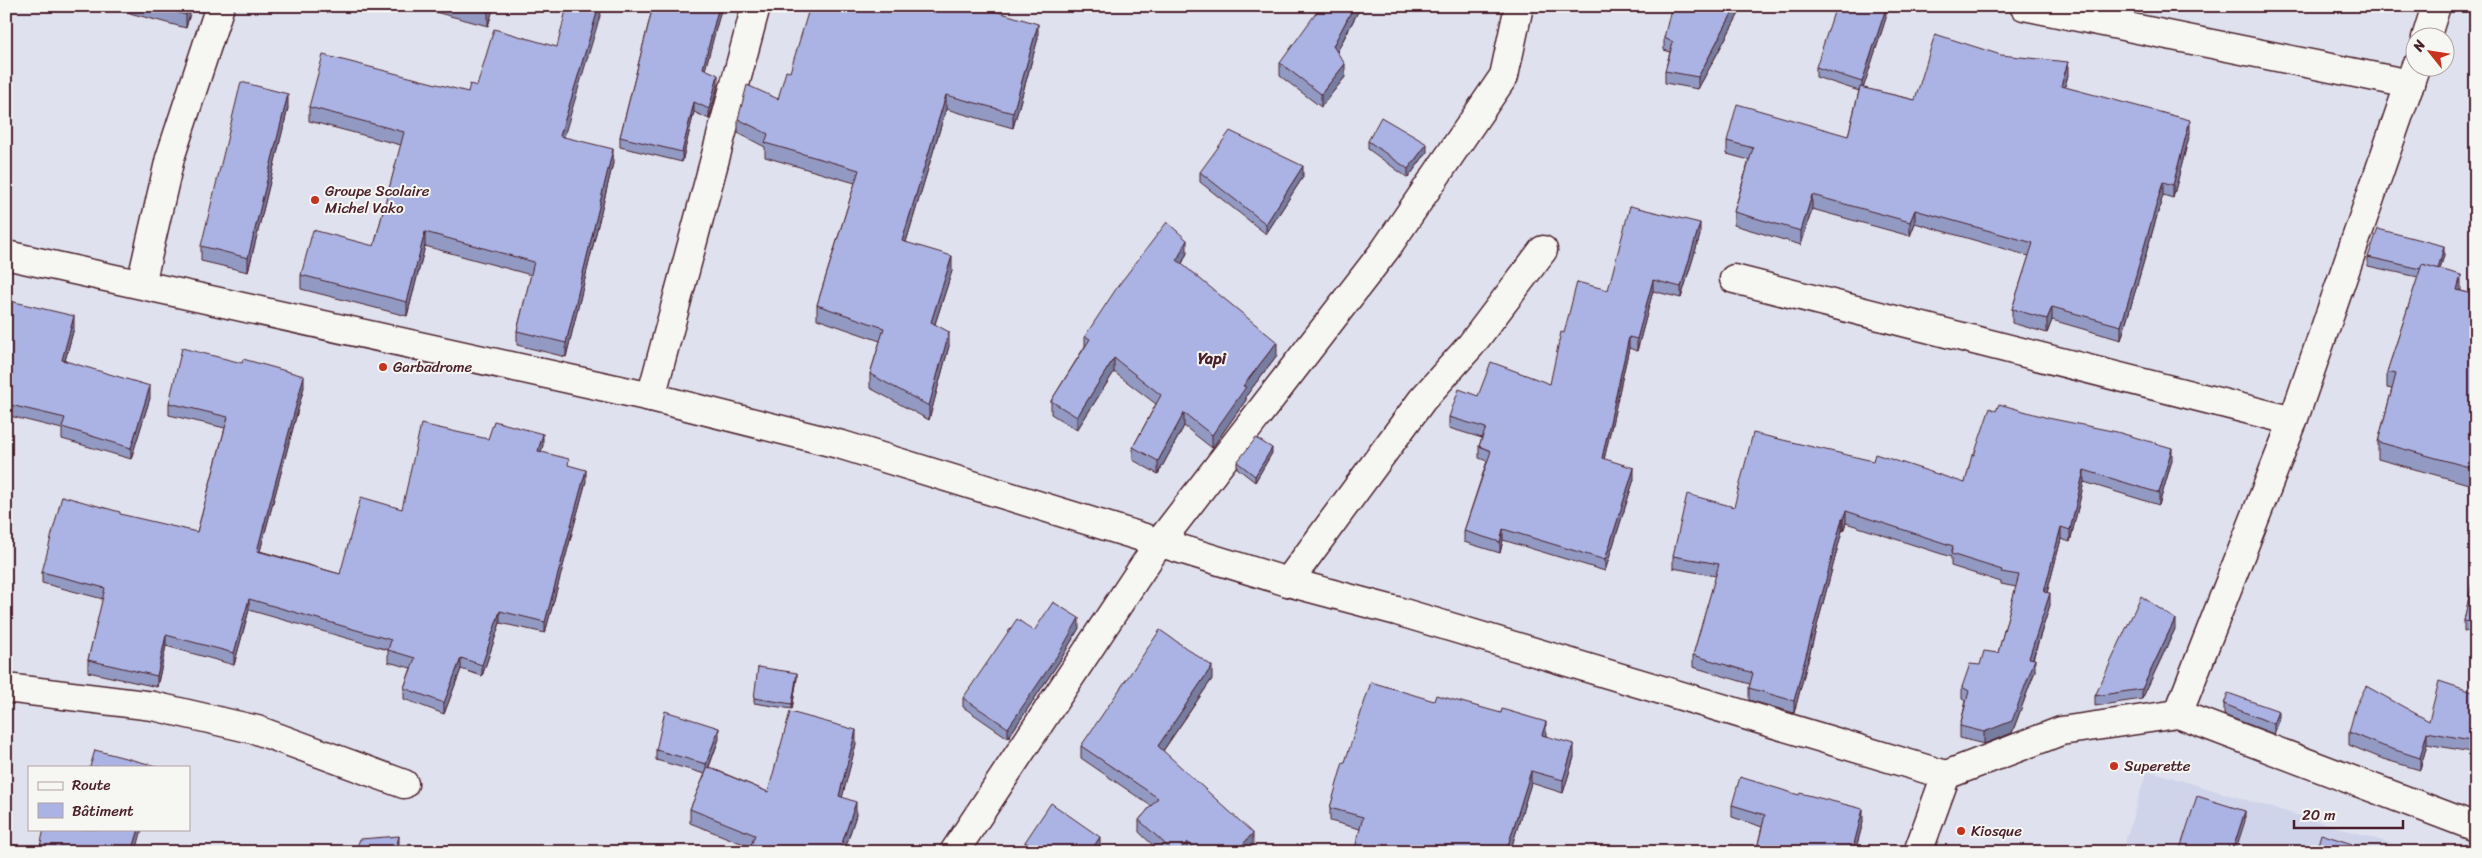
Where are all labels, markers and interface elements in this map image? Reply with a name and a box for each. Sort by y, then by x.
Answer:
north arrow [2404,28,2454,78]
text: N [2405,35,2433,57]
place label: Groupe Scolaire Michel Vako [325,178,430,221]
marker: Groupe Scolaire Michel Vako [309,194,321,206]
district label: Yapi [1198,344,1228,373]
place label: Garbadrome [393,354,473,380]
marker: Garbadrome [377,361,389,373]
place label: Superette [2124,753,2191,779]
marker: Superette [2108,760,2120,772]
legend [28,766,190,830]
text: Route [72,772,111,798]
text: Bâtiment [72,798,134,824]
scale bar [2294,798,2403,830]
text: 20 m [2302,802,2336,828]
place label: Kiosque [1971,818,2022,844]
marker: Kiosque [1955,825,1967,837]

